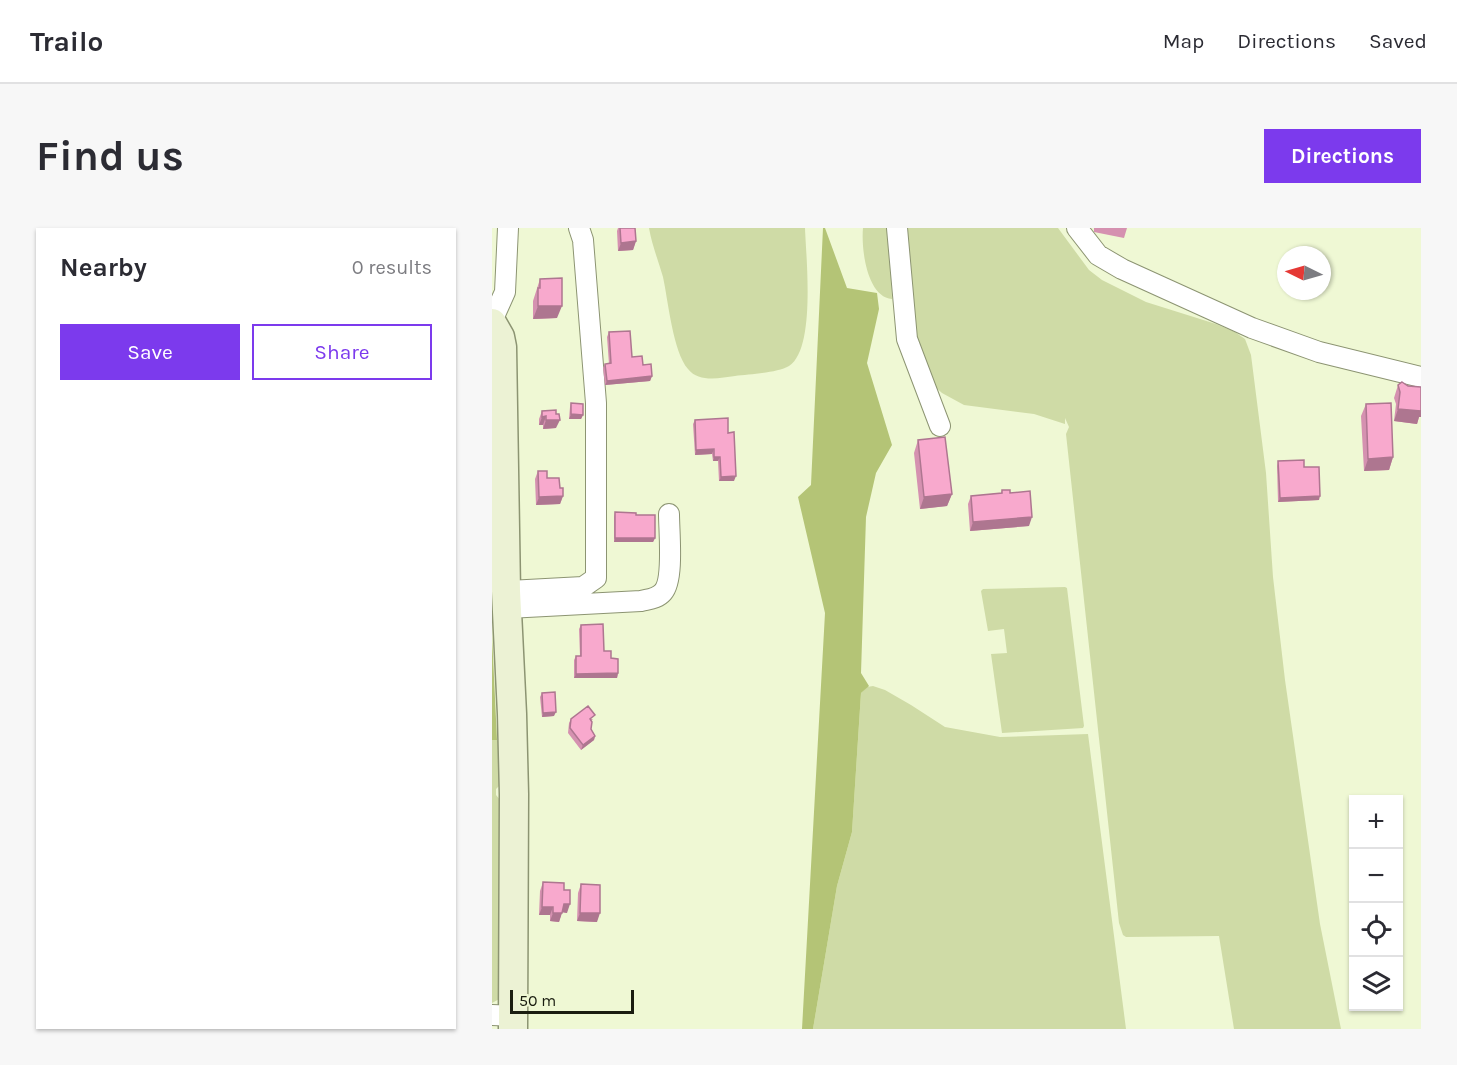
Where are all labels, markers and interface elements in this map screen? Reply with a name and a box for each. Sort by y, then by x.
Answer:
text: Trailo [30,25,103,58]
text: Map [1163,29,1204,53]
text: Directions [1237,29,1336,53]
text: Saved [1369,29,1427,53]
button: Directions [1264,129,1421,183]
text: Find us [36,131,184,181]
north arrow [1277,246,1331,300]
text: Nearby [60,252,147,283]
text: 0 results [352,256,432,279]
button: Save [60,324,240,380]
button: Share [252,324,432,380]
map controls [1349,795,1403,1011]
button: + [1349,795,1403,849]
button: − [1349,849,1403,903]
button: locate [1349,903,1403,957]
button: layers [1349,957,1403,1011]
scale bar [510,987,634,1014]
text: 50 m [519,991,556,1010]

